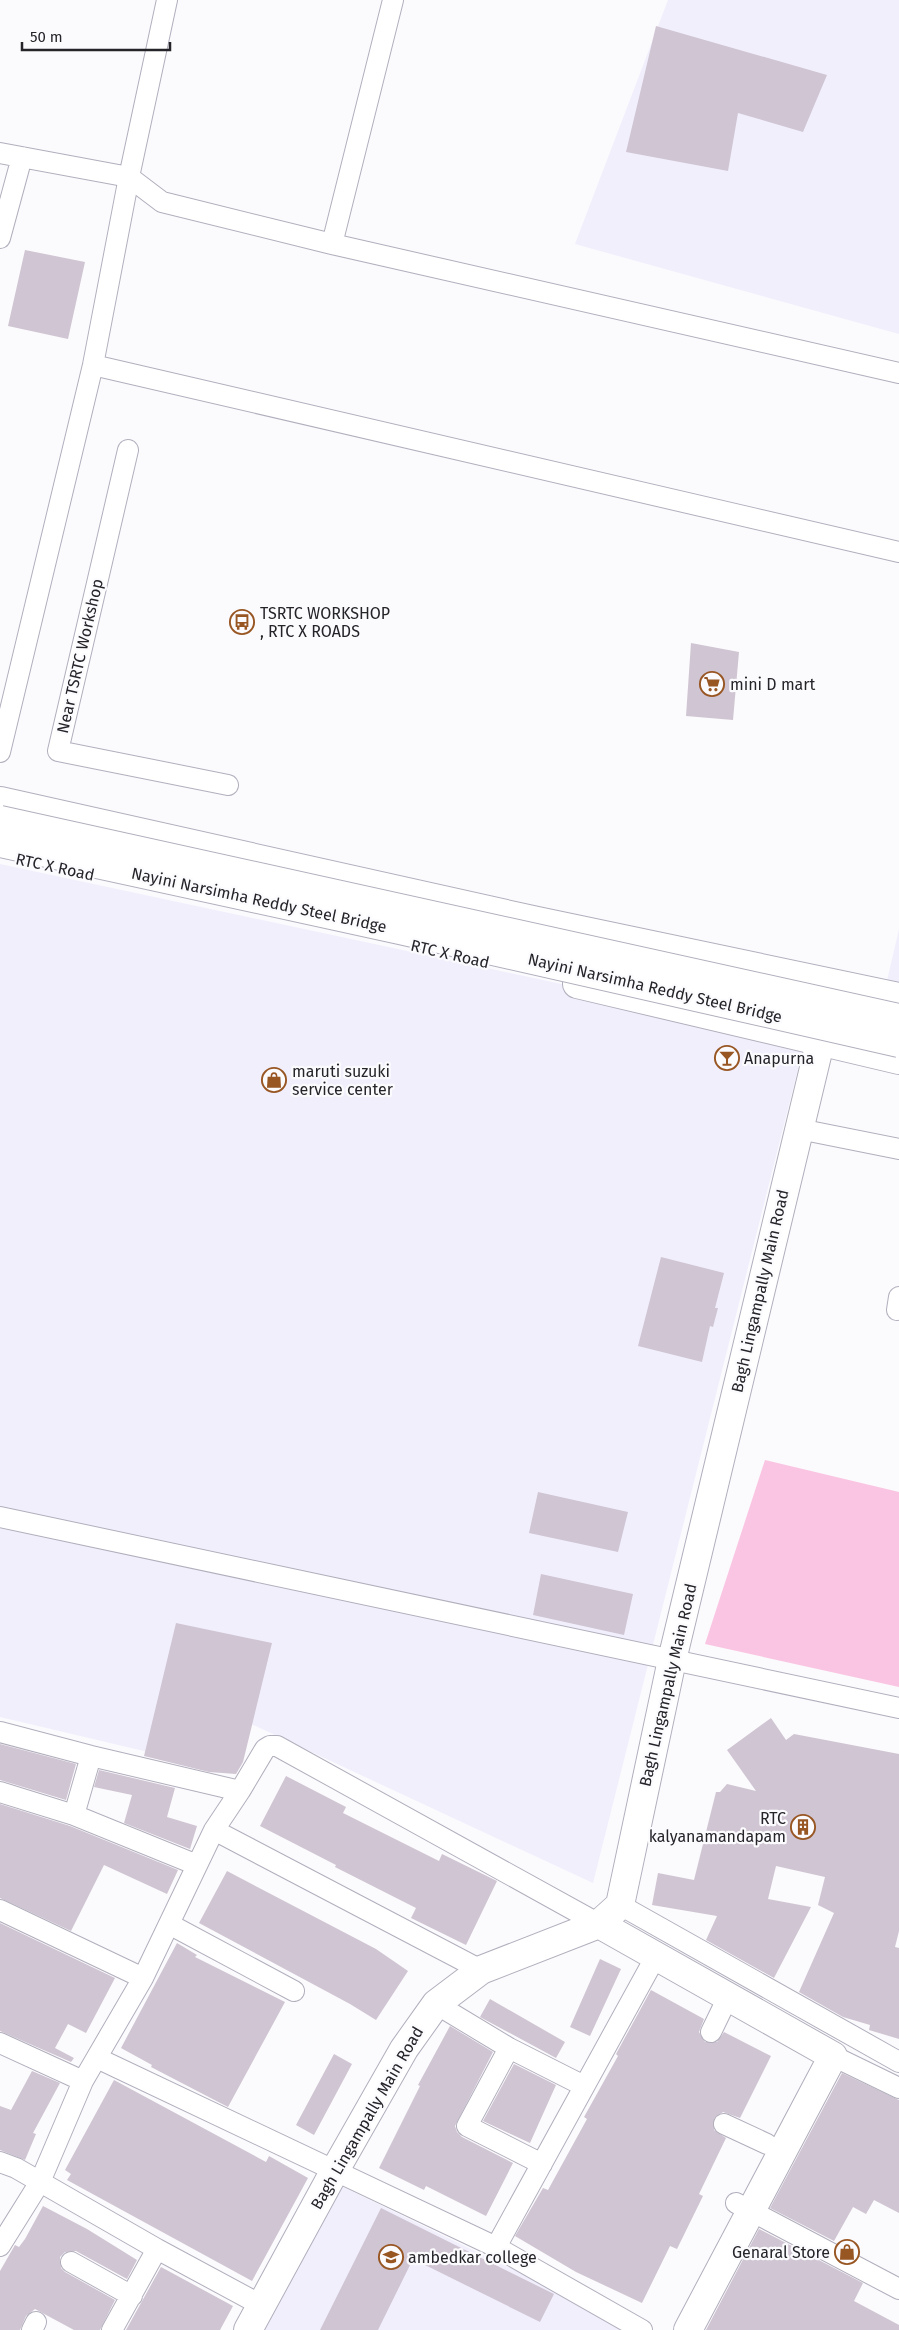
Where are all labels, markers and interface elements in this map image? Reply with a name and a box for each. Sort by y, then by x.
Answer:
scale bar [22,20,170,52]
text: 50 m [30,28,63,46]
street label: Near TSRTC Workshop [53,577,107,735]
place label: TSRTC WORKSHOP , RTC X ROADS [260,604,390,641]
bus stop icon: TSRTC WORKSHOP , RTC X ROADS [229,609,255,635]
supermarket icon: mini D mart [699,671,725,697]
place label: mini D mart [730,675,815,694]
street label: RTC X Road [14,849,96,885]
street label: Nayini Narsimha Reddy Steel Bridge [130,864,388,936]
street label: RTC X Road [409,936,491,972]
street label: Nayini Narsimha Reddy Steel Bridge [526,949,784,1027]
bar icon: Anapurna [714,1045,740,1071]
place label: Anapurna [744,1049,814,1068]
place label: maruti suzuki service center [292,1062,394,1099]
shop icon: maruti suzuki service center [261,1067,287,1093]
street label: Bagh Lingampally Main Road [727,1188,793,1394]
street label: Bagh Lingampally Main Road [635,1582,701,1788]
place label: RTC kalyanamandapam [649,1809,786,1846]
building icon: RTC kalyanamandapam [790,1814,816,1840]
street label: Bagh Lingampally Main Road [307,2023,427,2213]
shop icon: Genaral Store [834,2239,860,2265]
place label: Genaral Store [732,2243,830,2262]
school or university icon: ambedkar college [378,2244,404,2270]
place label: ambedkar college [408,2248,537,2267]

